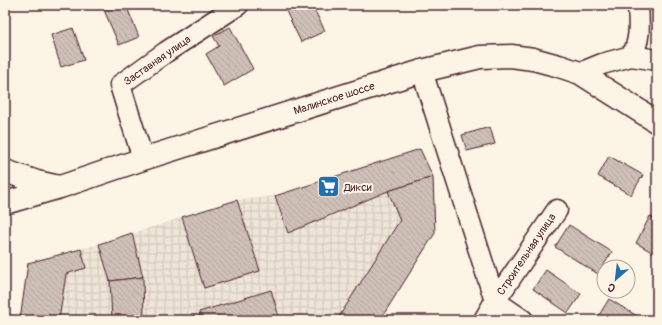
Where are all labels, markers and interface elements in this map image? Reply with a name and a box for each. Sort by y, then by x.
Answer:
street label: Заставная улица [121,33,193,88]
street label: Малинское шоссе [292,79,377,118]
supermarket icon: Дикси [316,174,342,200]
place label: Дикси [343,181,372,194]
street label: Строительная улица [494,211,559,298]
north arrow [596,259,636,299]
text: С [605,280,618,295]

